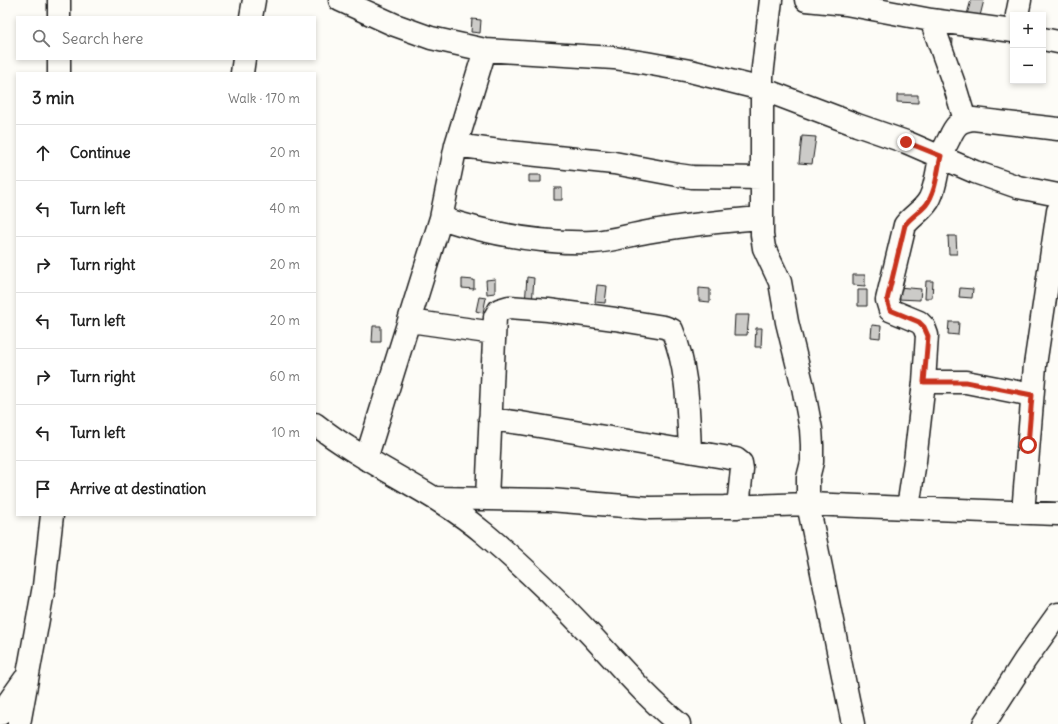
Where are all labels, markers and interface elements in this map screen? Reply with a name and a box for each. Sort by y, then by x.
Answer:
map controls [1010,12,1046,84]
button: + [1010,12,1046,48]
search box [16,16,316,60]
icon: search [30,27,52,49]
text: Search here [62,29,143,48]
button: − [1010,48,1046,84]
text: 3 min [32,87,74,109]
text: Walk · 170 m [228,90,300,107]
route end [897,133,915,151]
icon: ahead [32,142,54,164]
text: Continue [70,143,131,162]
text: 20 m [270,144,300,161]
icon: left [32,198,54,220]
text: Turn left [70,199,125,218]
text: 40 m [269,200,300,217]
icon: right [32,254,54,276]
text: Turn right [70,255,135,274]
text: 20 m [270,256,300,273]
icon: left [32,310,54,332]
text: Turn left [70,311,125,330]
text: 20 m [270,312,300,329]
icon: right [32,366,54,388]
text: Turn right [70,367,135,386]
text: 60 m [269,368,300,385]
icon: left [32,422,54,444]
text: Turn left [70,423,125,442]
text: 10 m [272,424,300,441]
route start [1019,436,1037,454]
icon: arrive [32,478,54,500]
text: Arrive at destination [70,479,206,498]

